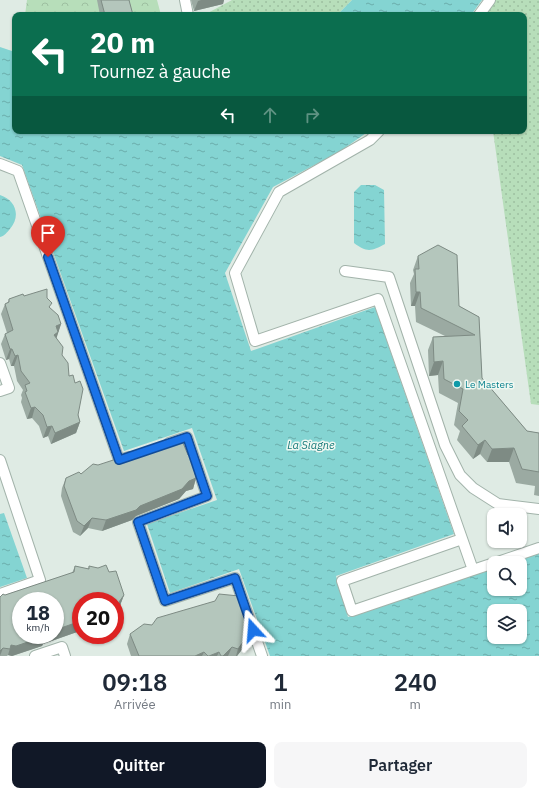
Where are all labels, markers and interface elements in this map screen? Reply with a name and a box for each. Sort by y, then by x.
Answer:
text: 20 m [90,24,155,61]
icon: left [24,28,76,80]
text: Tournez à gauche [90,60,231,83]
icon: left [217,104,239,126]
icon: ahead [259,104,281,126]
icon: right [301,104,323,126]
pin [31,216,65,257]
icon: arrive [37,222,59,244]
place label: Le Masters [465,378,514,391]
marker: Le Masters [452,379,462,389]
water label: La Siagne [287,438,335,452]
map controls [487,508,527,644]
button: sound [487,508,527,548]
button: search [487,556,527,596]
speed limit sign: 20 [72,592,124,644]
text: 18 [26,599,50,626]
button: layers [487,604,527,644]
position arrow [232,609,274,651]
text: km/h [26,621,50,634]
text: 09:18 [102,666,167,698]
text: 1 [273,666,288,698]
text: 240 [394,666,437,698]
text: Arrivée [114,696,156,713]
text: min [270,696,292,713]
text: m [410,696,421,713]
button: Quitter [12,742,266,788]
button: Partager [274,742,527,788]

